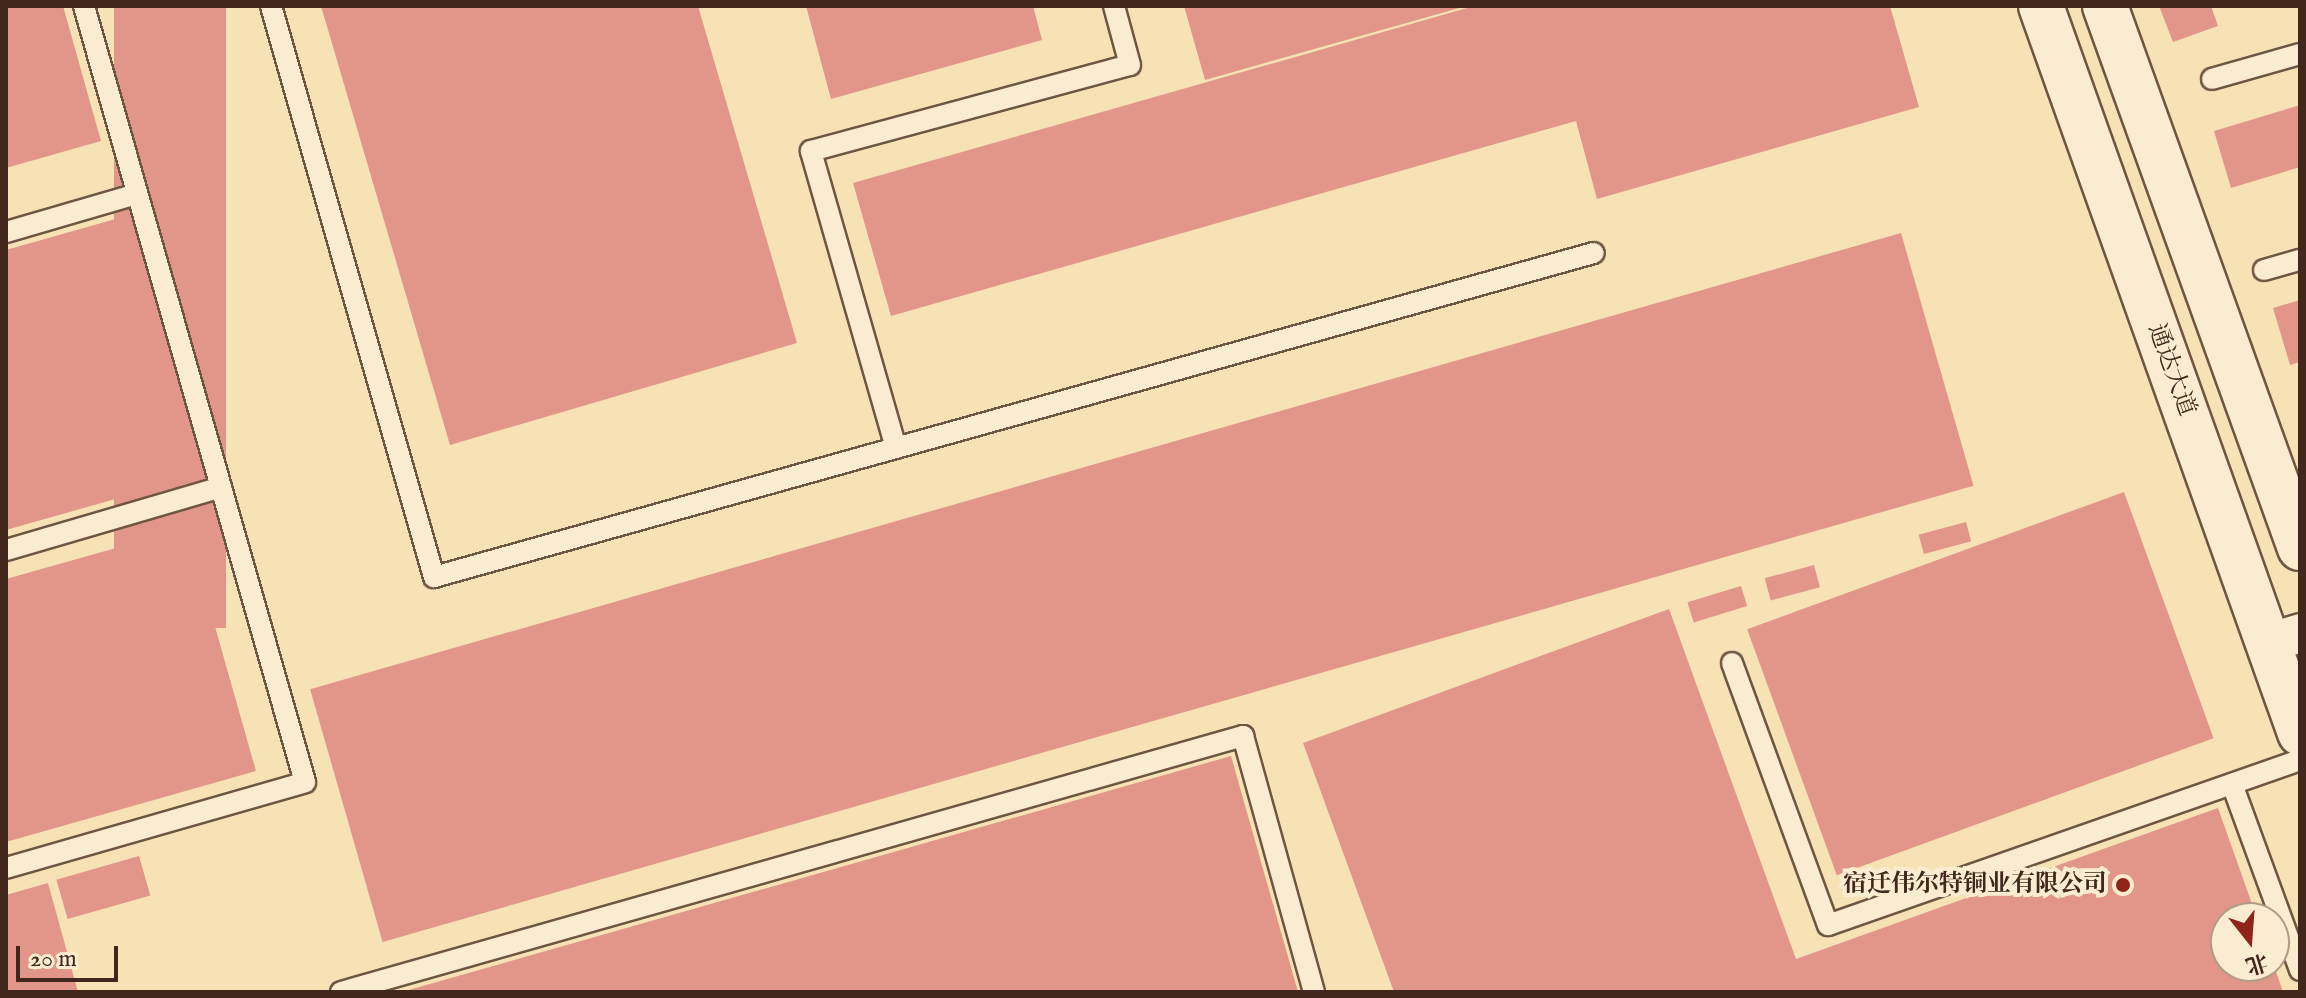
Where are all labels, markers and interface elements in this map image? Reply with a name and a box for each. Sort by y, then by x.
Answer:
street label: 通达大道 [2141,320,2201,420]
place label: 宿迁伟尔特铜业有限公司 [1843,871,2107,899]
marker: 宿迁伟尔特铜业有限公司 [2114,876,2132,894]
north arrow [2210,902,2290,982]
scale bar [20,930,122,980]
text: 20 m [30,944,77,975]
text: 北 [2242,946,2271,980]

